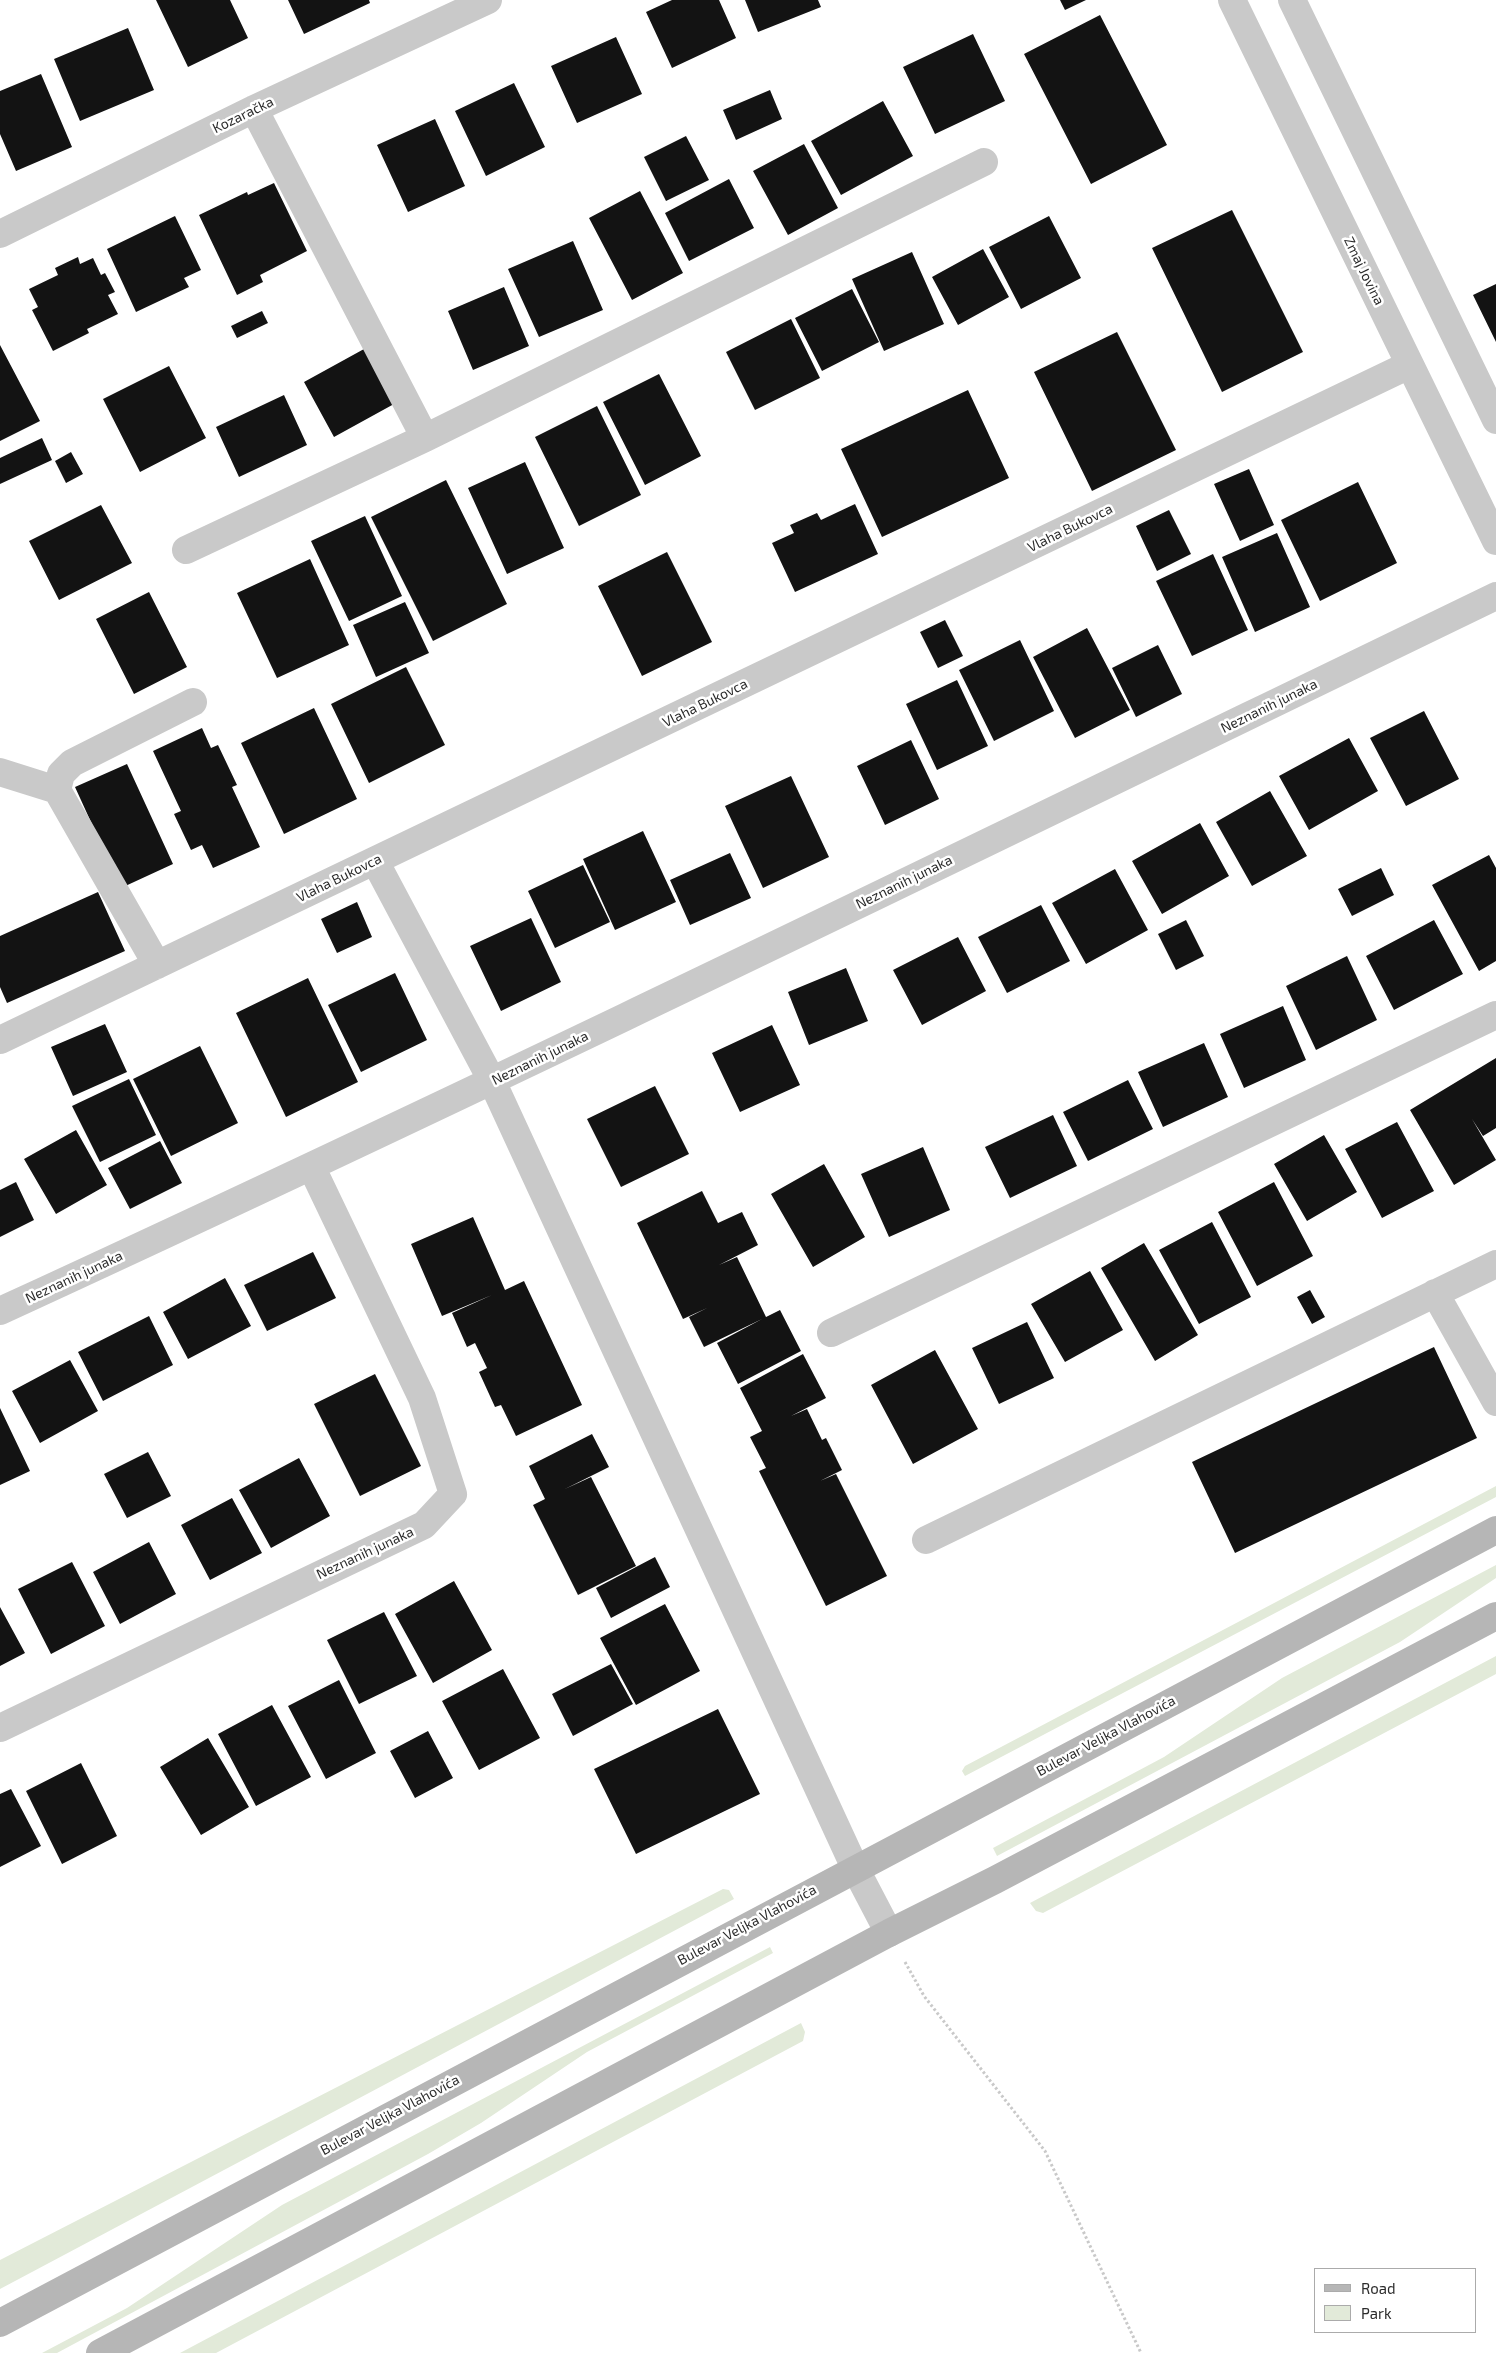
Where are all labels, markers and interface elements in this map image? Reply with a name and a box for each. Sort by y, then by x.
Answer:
street label: Kozaračka [210,93,276,137]
street label: Zmaj Jovina [1340,234,1388,308]
street label: Vlaha Bukovca [1025,500,1115,556]
street label: Vlaha Bukovca [660,675,750,731]
street label: Neznanih junaka [1218,675,1320,737]
street label: Vlaha Bukovca [294,850,384,906]
street label: Neznanih junaka [853,851,955,913]
street label: Neznanih junaka [489,1027,591,1089]
street label: Neznanih junaka [23,1247,125,1307]
street label: Neznanih junaka [314,1523,416,1583]
street label: Bulevar Veljka Vlahovića [1034,1692,1178,1780]
street label: Bulevar Veljka Vlahovića [675,1881,819,1969]
street label: Bulevar Veljka Vlahovića [318,2071,462,2159]
legend [1314,2268,1476,2333]
text: Road [1361,2279,1396,2297]
text: Park [1361,2304,1392,2322]

